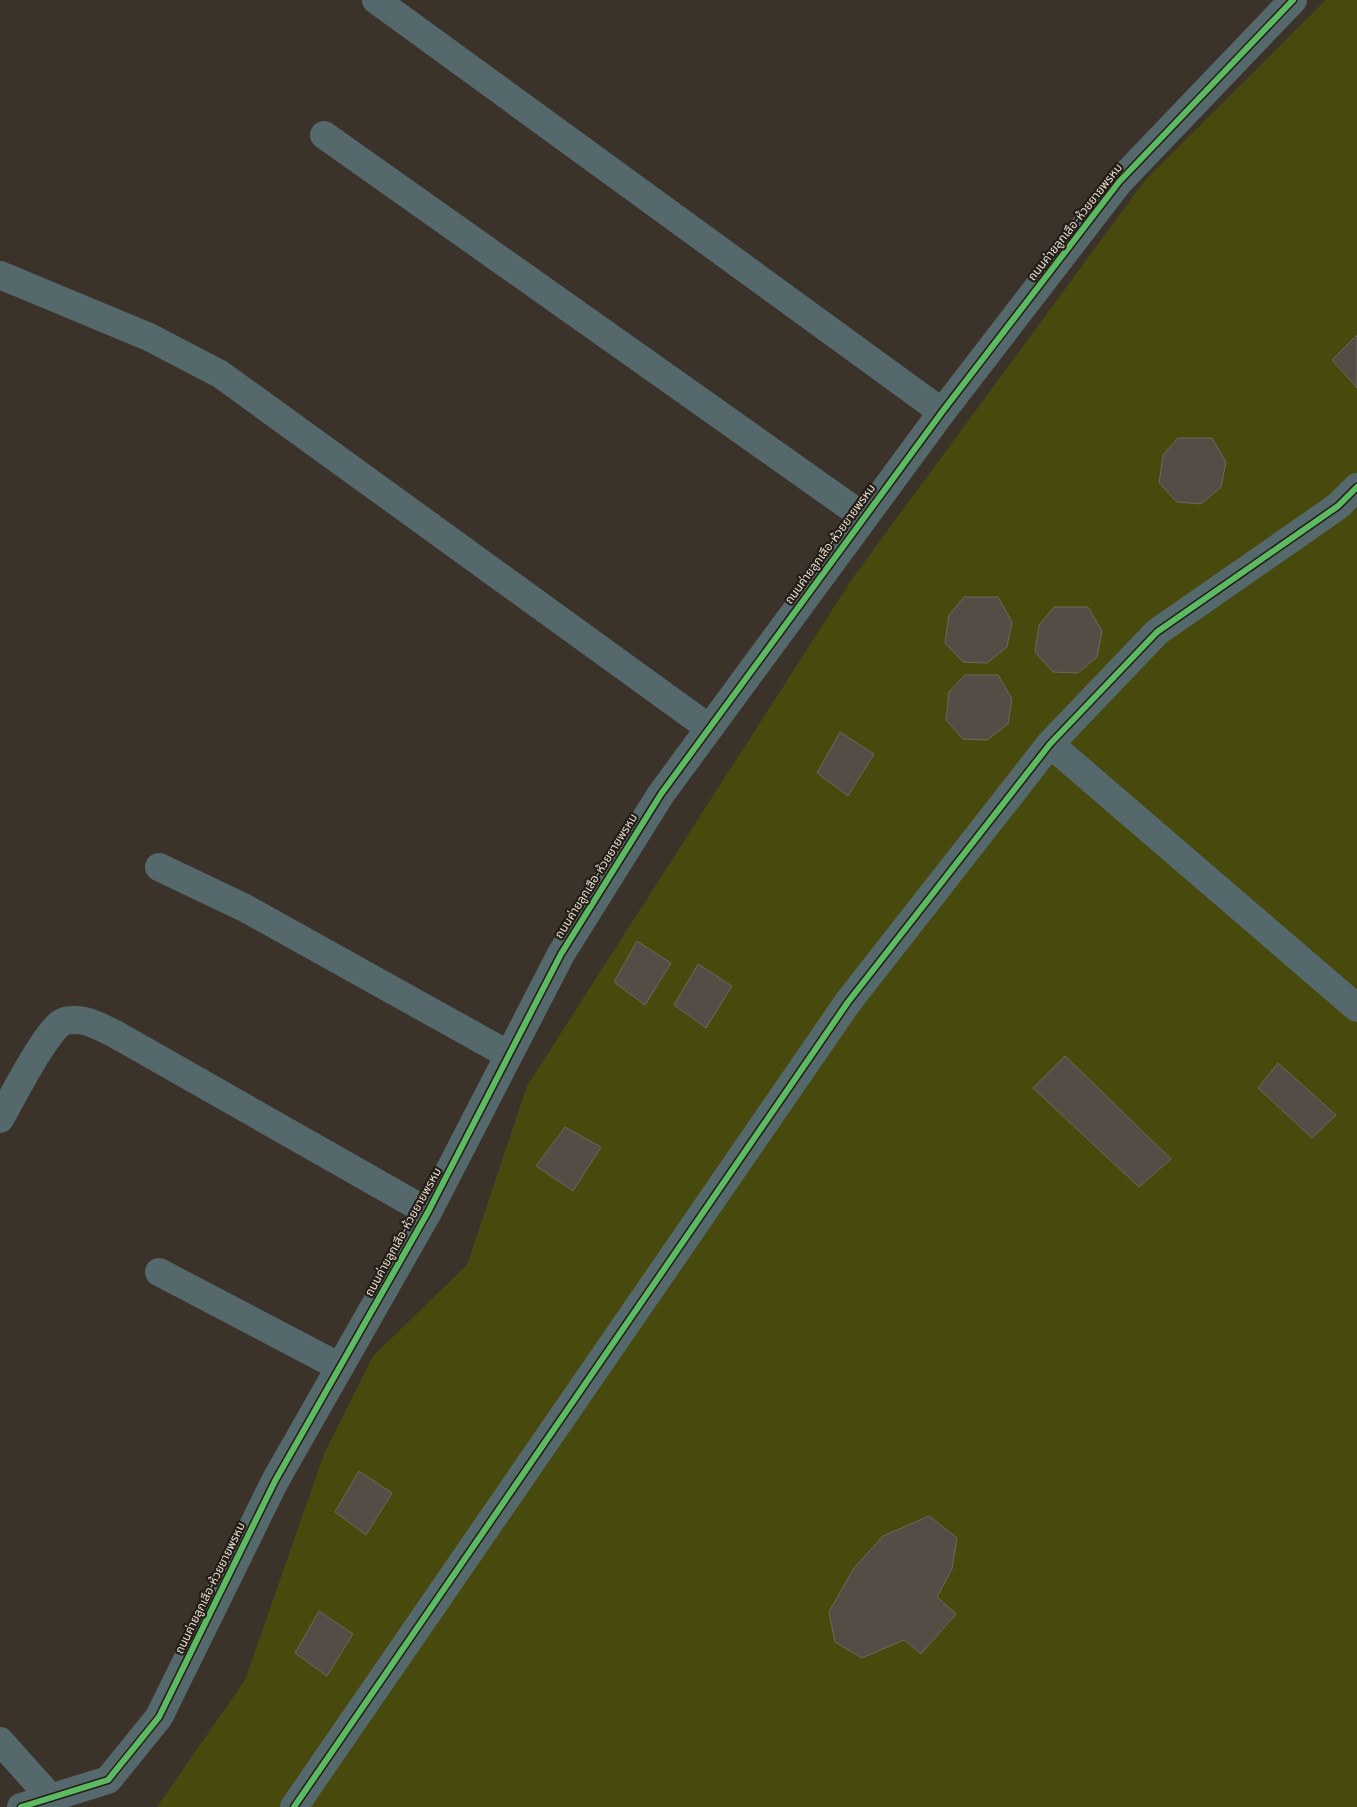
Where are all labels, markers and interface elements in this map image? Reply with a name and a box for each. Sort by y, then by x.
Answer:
street label: ถนนค่ายลูกเสึอ-ห้วยยายพรหม [1024,160,1125,283]
street label: ถนนค่ายลูกเสึอ-ห้วยยายพรหม [781,481,878,607]
street label: ถนนค่ายลูกเสึอ-ห้วยยายพรหม [551,810,640,941]
street label: ถนนค่ายลูกเสึอ-ห้วยยายพรหม [361,1165,444,1299]
street label: ถนนค่ายลูกเสึอ-ห้วยยายพรหม [171,1519,248,1656]

